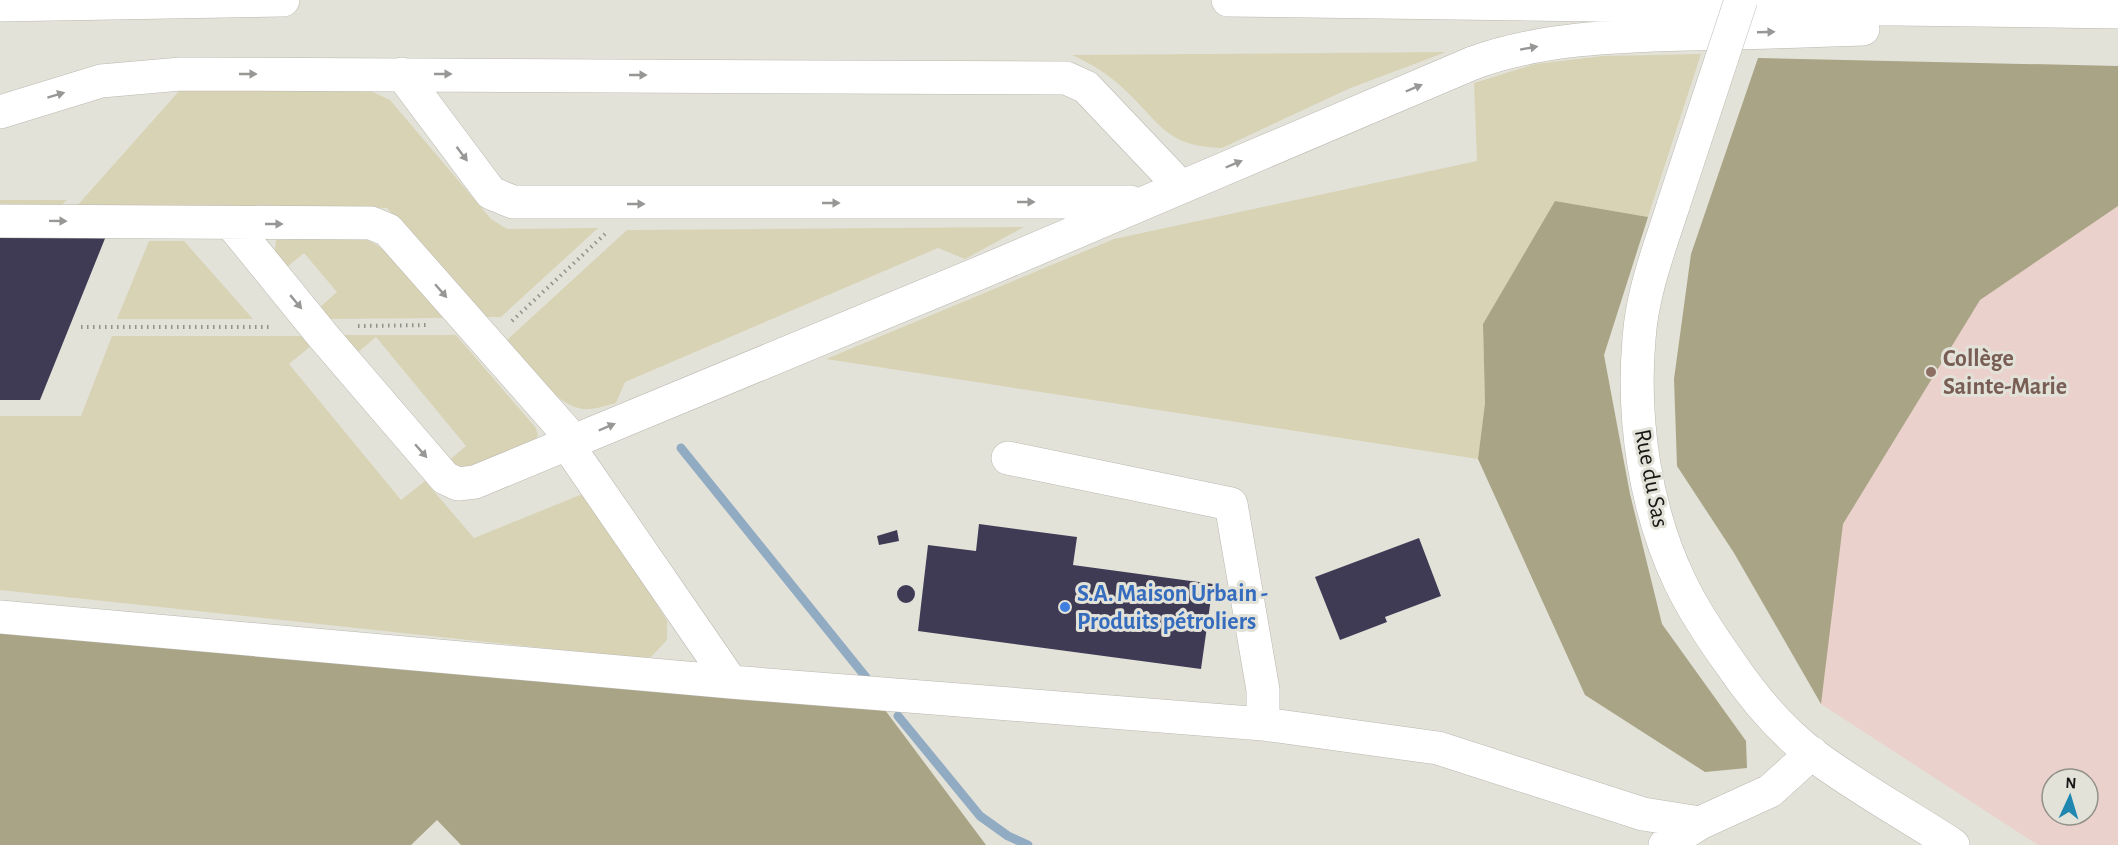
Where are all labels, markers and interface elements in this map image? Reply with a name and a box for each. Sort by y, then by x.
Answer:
one-way arrow [1756,27,1775,37]
one-way arrow [1520,43,1539,52]
one-way arrow [239,69,258,79]
one-way arrow [434,69,453,79]
one-way arrow [629,70,648,80]
one-way arrow [1405,83,1423,92]
one-way arrow [47,90,65,99]
one-way arrow [456,146,468,162]
one-way arrow [1226,159,1244,169]
one-way arrow [1016,197,1035,207]
one-way arrow [821,198,840,208]
one-way arrow [626,199,645,208]
one-way arrow [49,217,68,226]
one-way arrow [265,219,284,229]
one-way arrow [434,283,448,298]
one-way arrow [289,294,302,310]
place label: Collège Sainte-Marie [1943,347,2067,399]
marker: Collège Sainte-Marie [1924,365,1938,379]
one-way arrow [598,422,616,431]
street label: Rue du Sas [1630,427,1672,529]
one-way arrow [415,443,428,458]
place label: S.A. Maison Urbain - Produits pétroliers [1077,582,1268,634]
marker: S.A. Maison Urbain - Produits pétroliers [1058,600,1072,614]
north arrow [2040,767,2100,827]
text: N [2065,775,2077,791]

